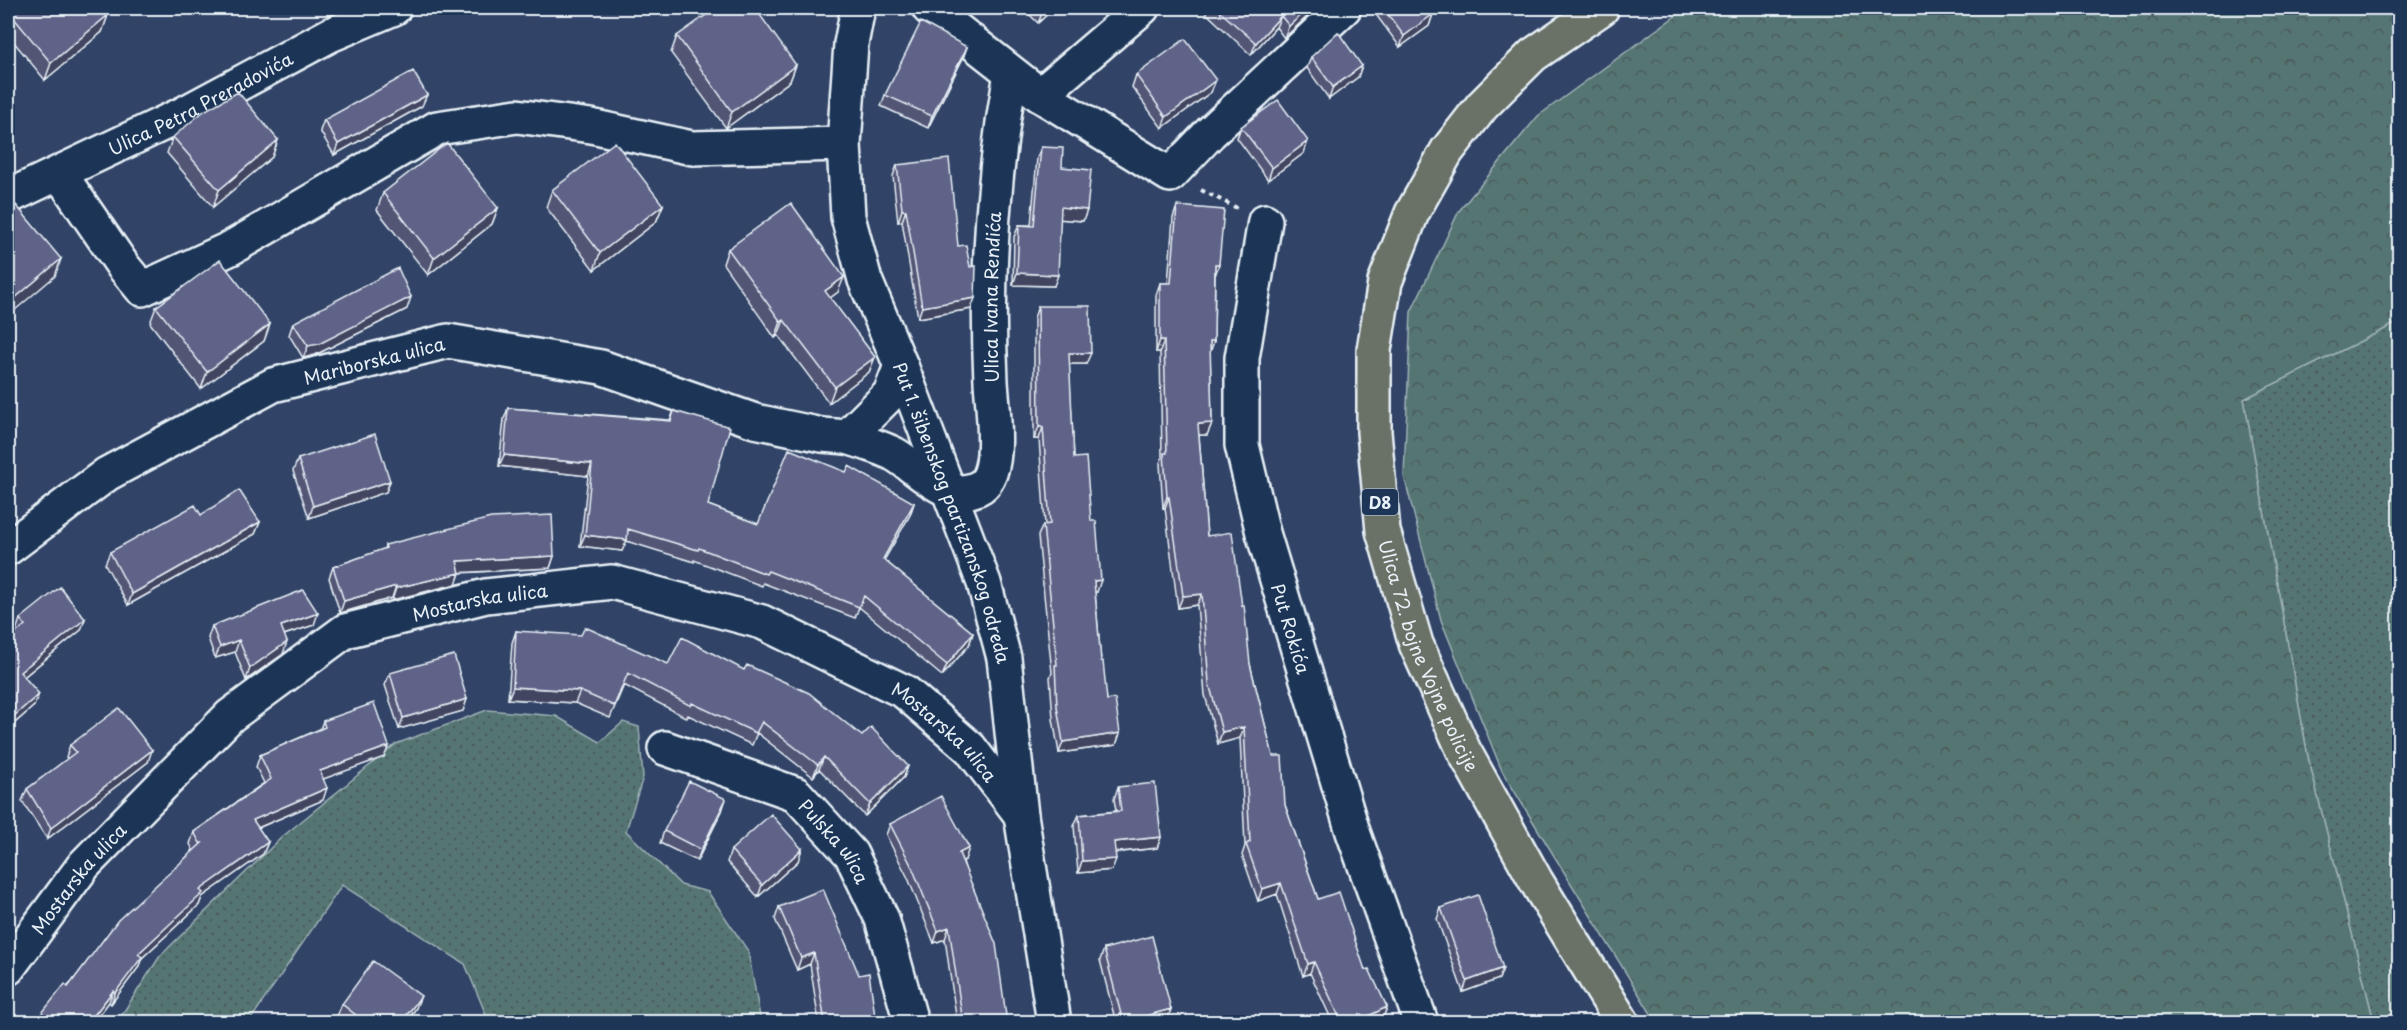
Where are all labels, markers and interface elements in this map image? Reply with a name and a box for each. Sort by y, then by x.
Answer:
street label: Ulica Petra Preradovića [103,44,298,161]
street label: Ulica Ivana Rendića [976,210,1007,383]
street label: Mariborska ulica [301,329,448,390]
street label: Put 1. šibenskog partizanskog odreda [887,358,1018,666]
road number: D8 [1362,489,1398,515]
street label: Ulica 72. bojne Vojne policije [1373,536,1486,776]
street label: Mostarska ulica [409,576,550,627]
street label: Put Rokića [1265,580,1318,678]
street label: Mostarska ulica [888,674,1005,788]
street label: Pulska ulica [793,792,877,888]
street label: Mostarska ulica [24,816,132,940]

